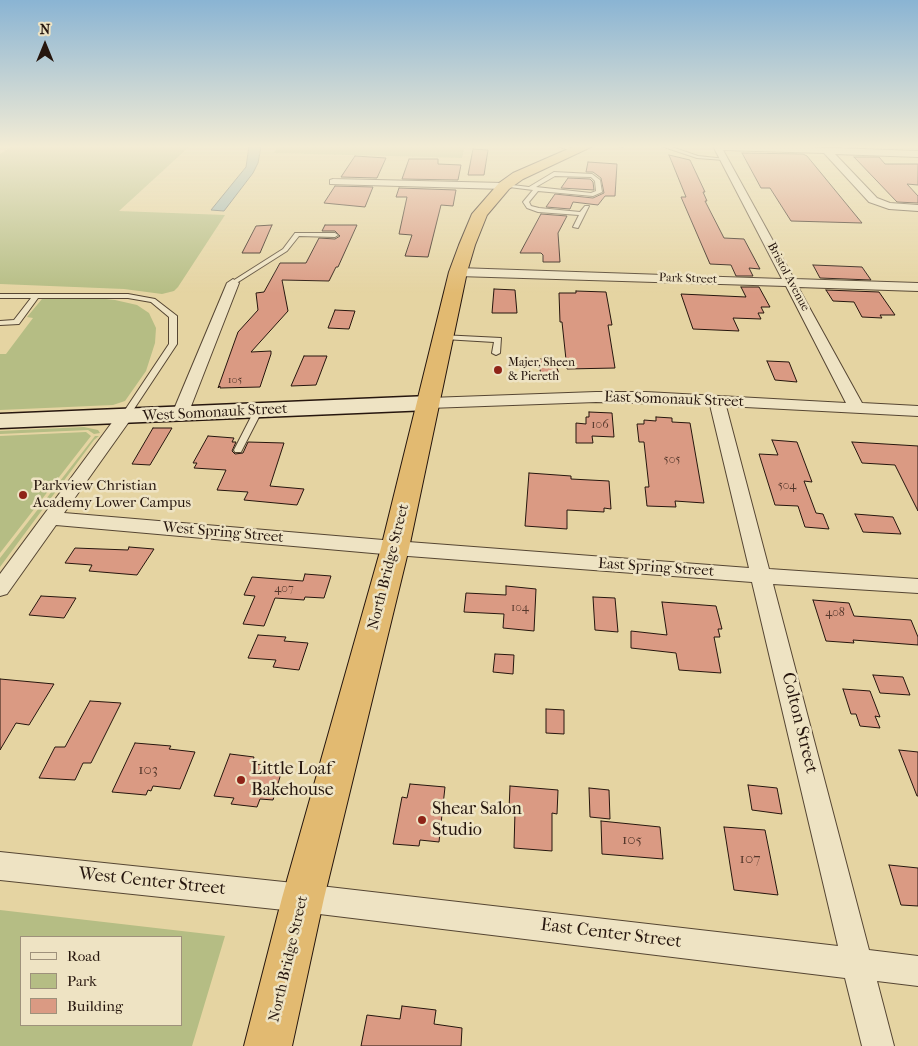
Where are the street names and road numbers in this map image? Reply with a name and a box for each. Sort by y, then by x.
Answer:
street label: Bristol Avenue [764,240,812,314]
street label: Park Street [659,271,717,287]
street label: East Somonauk Street [604,389,744,411]
street label: West Somonauk Street [142,400,288,426]
street label: North Bridge Street [365,502,413,632]
street label: West Spring Street [162,519,284,547]
street label: East Spring Street [597,555,715,581]
street label: Colton Street [776,670,822,776]
street label: West Center Street [77,864,227,900]
street label: North Bridge Street [266,894,312,1024]
street label: East Center Street [539,915,683,953]

